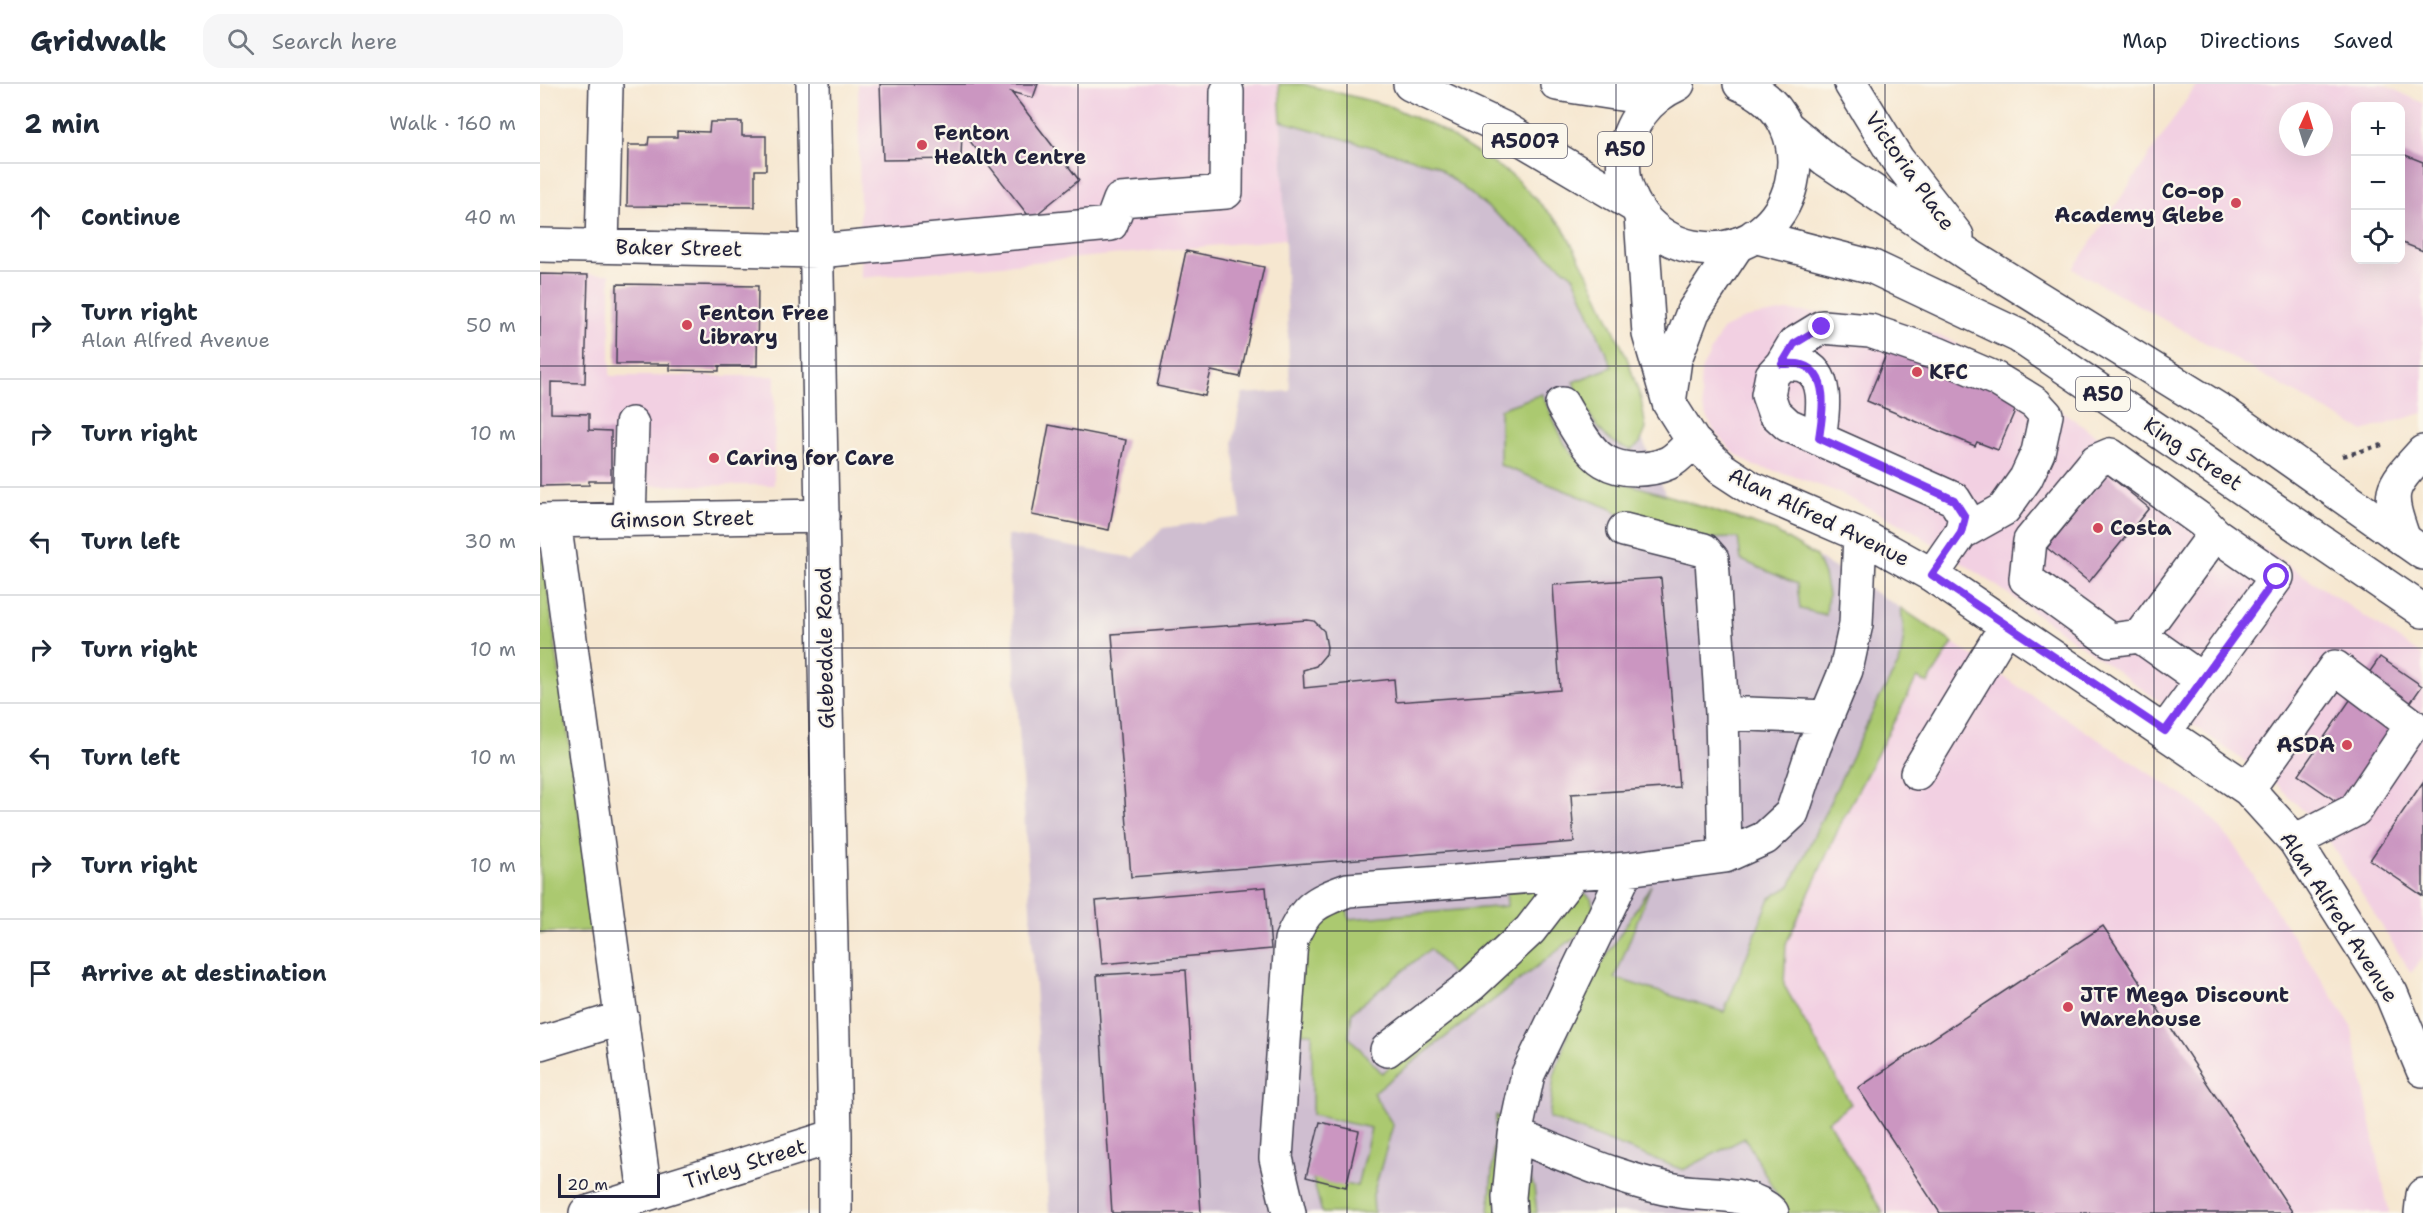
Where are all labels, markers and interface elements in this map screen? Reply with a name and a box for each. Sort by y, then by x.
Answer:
search box [203,14,623,68]
text: Gridwalk [30,22,167,60]
icon: search [224,25,257,58]
text: Search here [272,27,398,56]
text: Map [2122,27,2167,55]
text: Directions [2200,27,2300,55]
text: Saved [2333,27,2393,55]
north arrow [2279,102,2333,156]
map controls [2351,102,2405,264]
button: + [2351,102,2405,156]
text: 2 min [24,106,100,141]
street label: Victoria Place [1859,106,1961,236]
text: Walk · 160 m [389,110,516,136]
place label: Fenton Health Centre [934,119,1086,171]
road number: A5007 [1483,124,1567,158]
road number: A50 [1598,132,1652,166]
marker: Fenton Health Centre [915,138,929,152]
button: − [2351,156,2405,210]
place label: Co-op Academy Glebe [2054,177,2224,229]
marker: Co-op Academy Glebe [2229,196,2243,210]
icon: ahead [24,201,57,234]
text: Continue [81,203,181,232]
text: 40 m [464,204,516,230]
button: locate [2351,210,2405,264]
street label: Baker Street [615,233,743,263]
text: Turn right [81,298,198,327]
place label: Fenton Free Library [699,299,829,351]
icon: right [24,309,57,342]
text: 50 m [466,312,516,338]
route end [1808,313,1834,339]
marker: Fenton Free Library [680,318,694,332]
text: Alan Alfred Avenue [81,327,270,353]
place label: KFC [1929,358,1968,386]
marker: KFC [1910,365,1924,379]
road number: A50 [2076,377,2130,411]
street label: King Street [2138,411,2248,497]
icon: right [24,417,57,450]
text: Turn right [81,419,198,448]
text: 10 m [470,420,516,446]
place label: Caring for Care [726,444,895,472]
marker: Caring for Care [707,451,721,465]
street label: Alan Alfred Avenue [1724,461,1914,573]
street label: Gimson Street [610,504,754,534]
place label: Costa [2110,514,2172,542]
marker: Costa [2091,521,2105,535]
icon: left [24,525,57,558]
text: Turn left [81,527,180,556]
text: 30 m [464,528,516,554]
route start [2263,563,2289,589]
street label: Glebedale Road [810,567,840,729]
icon: right [24,633,57,666]
text: Turn right [81,635,198,664]
text: 10 m [470,636,516,662]
place label: ASDA [2276,731,2335,759]
marker: ASDA [2340,738,2354,752]
icon: left [24,741,57,774]
text: Turn left [81,743,180,772]
text: 10 m [470,744,516,770]
street label: Alan Alfred Avenue [2273,826,2405,1008]
icon: right [24,849,57,882]
text: Turn right [81,851,198,880]
text: 10 m [470,852,516,878]
icon: arrive [24,957,57,990]
text: Arrive at destination [81,959,327,988]
place label: JTF Mega Discount Warehouse [2080,981,2289,1033]
marker: JTF Mega Discount Warehouse [2061,1000,2075,1014]
street label: Tirley Street [680,1132,810,1196]
scale bar [558,1171,660,1198]
text: 20 m [567,1174,608,1195]

